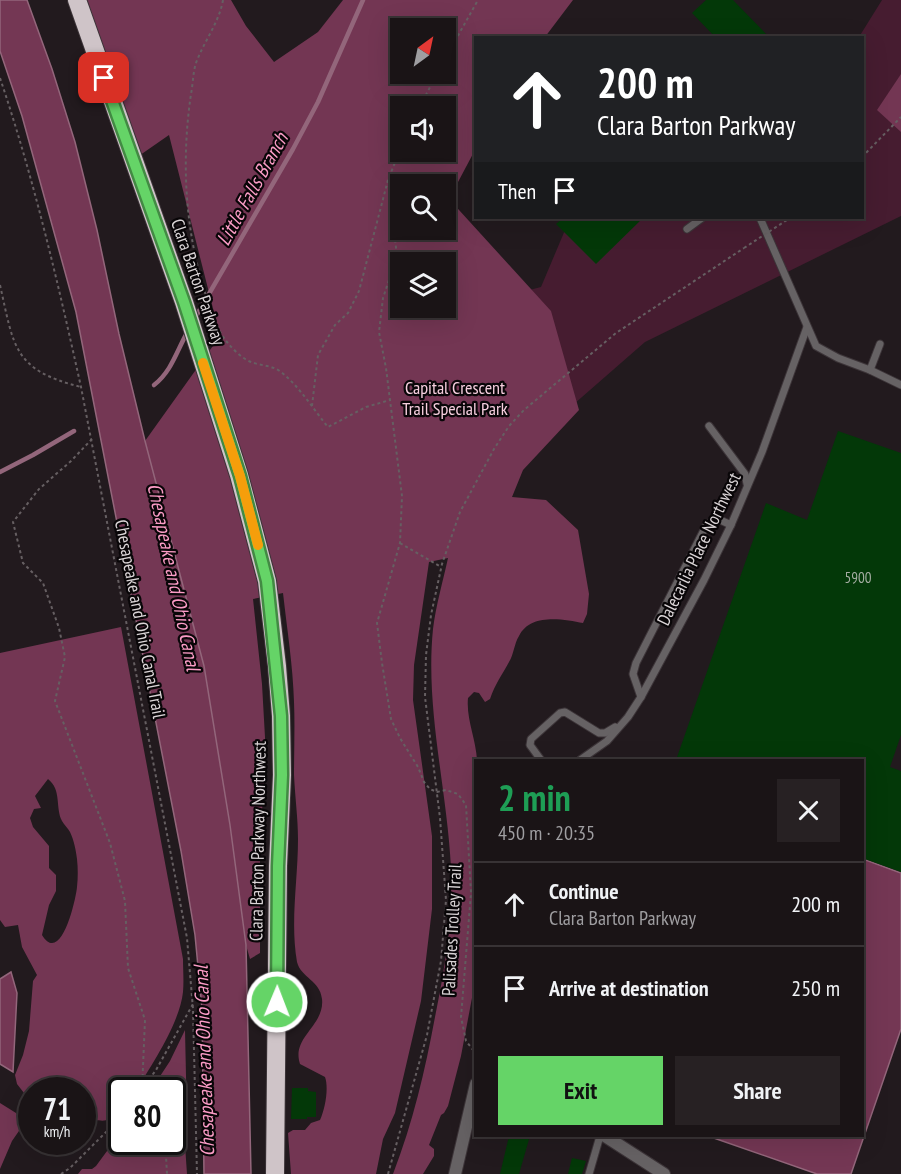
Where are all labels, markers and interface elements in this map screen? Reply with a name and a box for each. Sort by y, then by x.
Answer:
north arrow [390,18,456,84]
map controls [390,18,456,318]
pin [78,52,129,103]
text: 200 m [597,55,694,110]
icon: ahead [498,60,576,138]
icon: arrive [87,61,120,94]
button: sound [390,96,456,162]
text: Clara Barton Parkway [597,108,795,142]
water label: Little Falls Branch [210,127,294,250]
button: search [390,174,456,240]
icon: arrive [548,174,581,207]
text: Then [498,177,536,205]
street label: Clara Barton Parkway [166,216,231,348]
button: layers [390,252,456,318]
park label: Capital Crescent Trail Special Park [402,376,508,420]
street label: Dalecarlia Place Northwest [652,469,746,629]
water label: Chesapeake and Ohio Canal [141,481,207,675]
street label: Chesapeake and Ohio Canal Trail [110,518,171,721]
house number: 5900 [844,568,872,587]
street label: Clara Barton Parkway Northwest [244,741,271,941]
text: 2 min [498,774,571,821]
button: close [777,779,840,842]
text: 450 m · 20:35 [498,820,595,846]
street label: Palisades Trolley Trail [437,863,466,996]
text: Continue [549,877,619,905]
icon: ahead [498,888,531,921]
text: 200 m [791,890,840,918]
text: Clara Barton Parkway [549,905,696,931]
water label: Chesapeake and Ohio Canal [188,963,220,1157]
position arrow [245,970,309,1034]
icon: arrive [498,972,531,1005]
text: Arrive at destination [549,974,709,1002]
text: 250 m [791,974,840,1002]
button: Exit [498,1056,663,1125]
button: Share [675,1056,840,1125]
speed limit sign: 80 [108,1077,186,1155]
text: 71 [43,1089,71,1128]
text: km/h [44,1122,70,1141]

